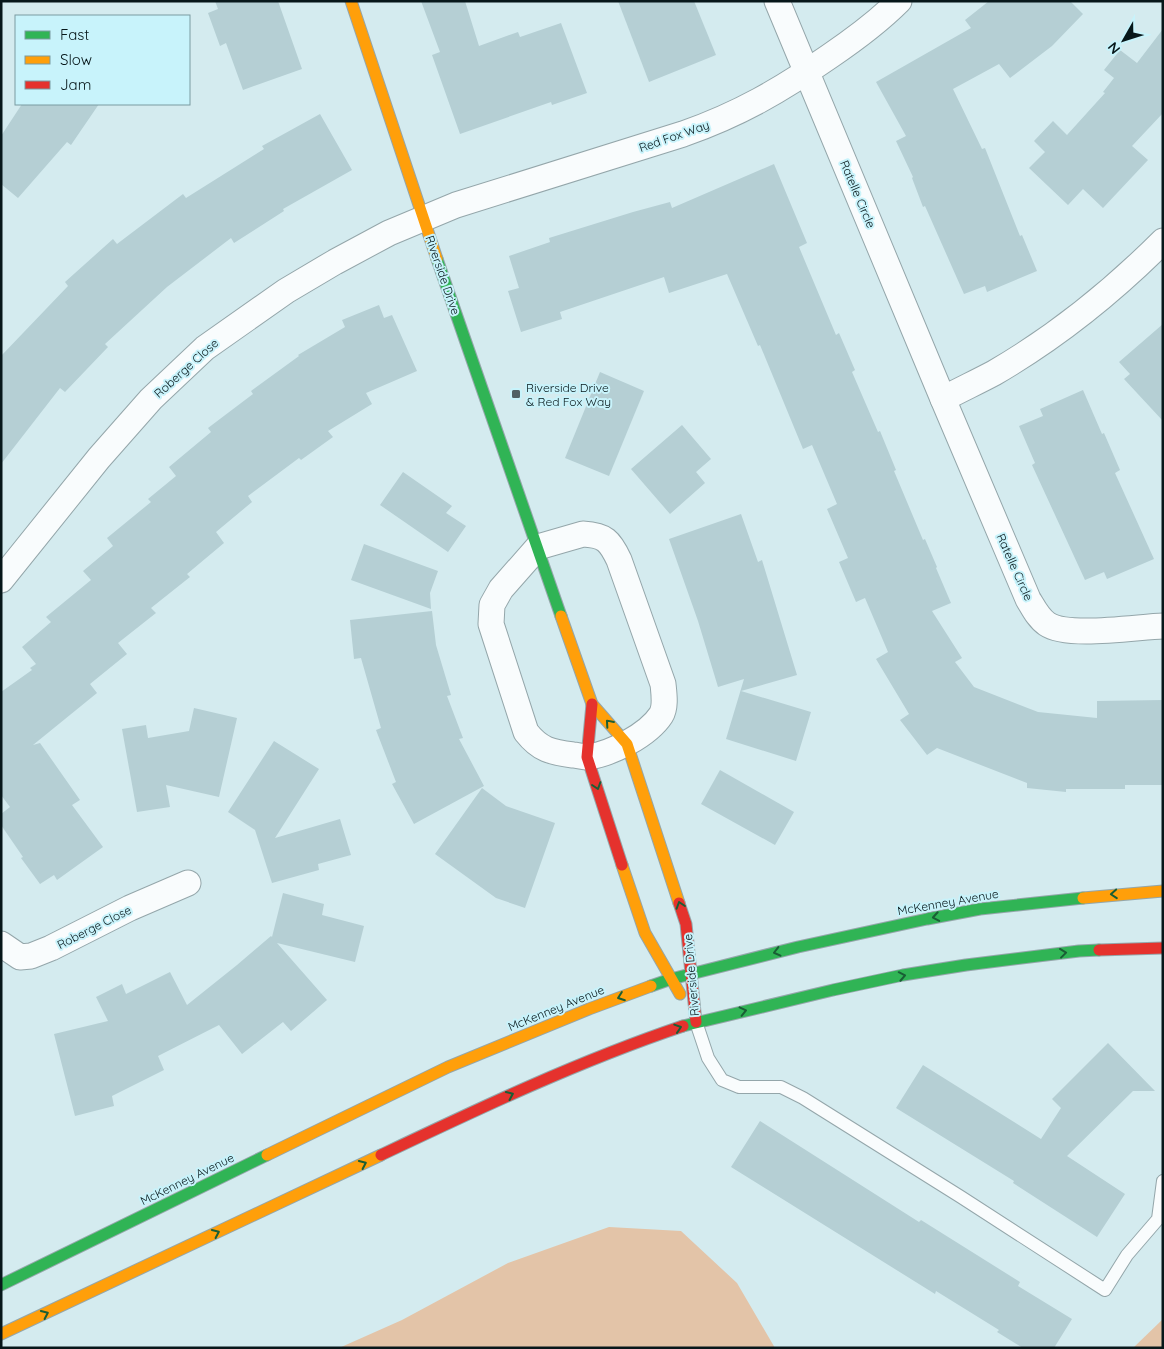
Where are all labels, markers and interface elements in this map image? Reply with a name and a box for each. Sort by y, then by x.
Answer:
legend [15,15,190,105]
north arrow [1099,15,1149,65]
text: Fast [60,25,89,44]
text: N [1104,39,1124,58]
text: Slow [60,50,92,69]
text: Jam [60,75,91,94]
street label: Red Fox Way [637,117,711,155]
street label: Ratelle Circle [837,158,879,230]
street label: Riverside Drive [422,233,464,317]
street label: Roberge Close [151,335,221,401]
place label: Riverside Drive & Red Fox Way [526,380,611,409]
marker: Riverside Drive & Red Fox Way [510,388,522,400]
street label: Ratelle Circle [994,531,1037,603]
one-way arrow [606,720,615,729]
one-way arrow [591,782,601,790]
street label: McKenney Avenue [896,886,1000,918]
one-way arrow [1110,889,1118,900]
street label: Roberge Close [54,902,134,952]
one-way arrow [676,902,686,910]
one-way arrow [931,912,940,922]
street label: Riverside Drive [680,933,702,1017]
one-way arrow [773,946,782,957]
one-way arrow [1059,948,1067,959]
one-way arrow [897,971,906,981]
street label: McKenney Avenue [506,982,607,1034]
one-way arrow [617,991,626,1001]
one-way arrow [739,1006,748,1017]
one-way arrow [673,1024,681,1034]
one-way arrow [505,1090,514,1101]
street label: McKenney Avenue [138,1150,237,1208]
one-way arrow [358,1159,367,1170]
one-way arrow [211,1229,220,1239]
one-way arrow [40,1309,49,1320]

